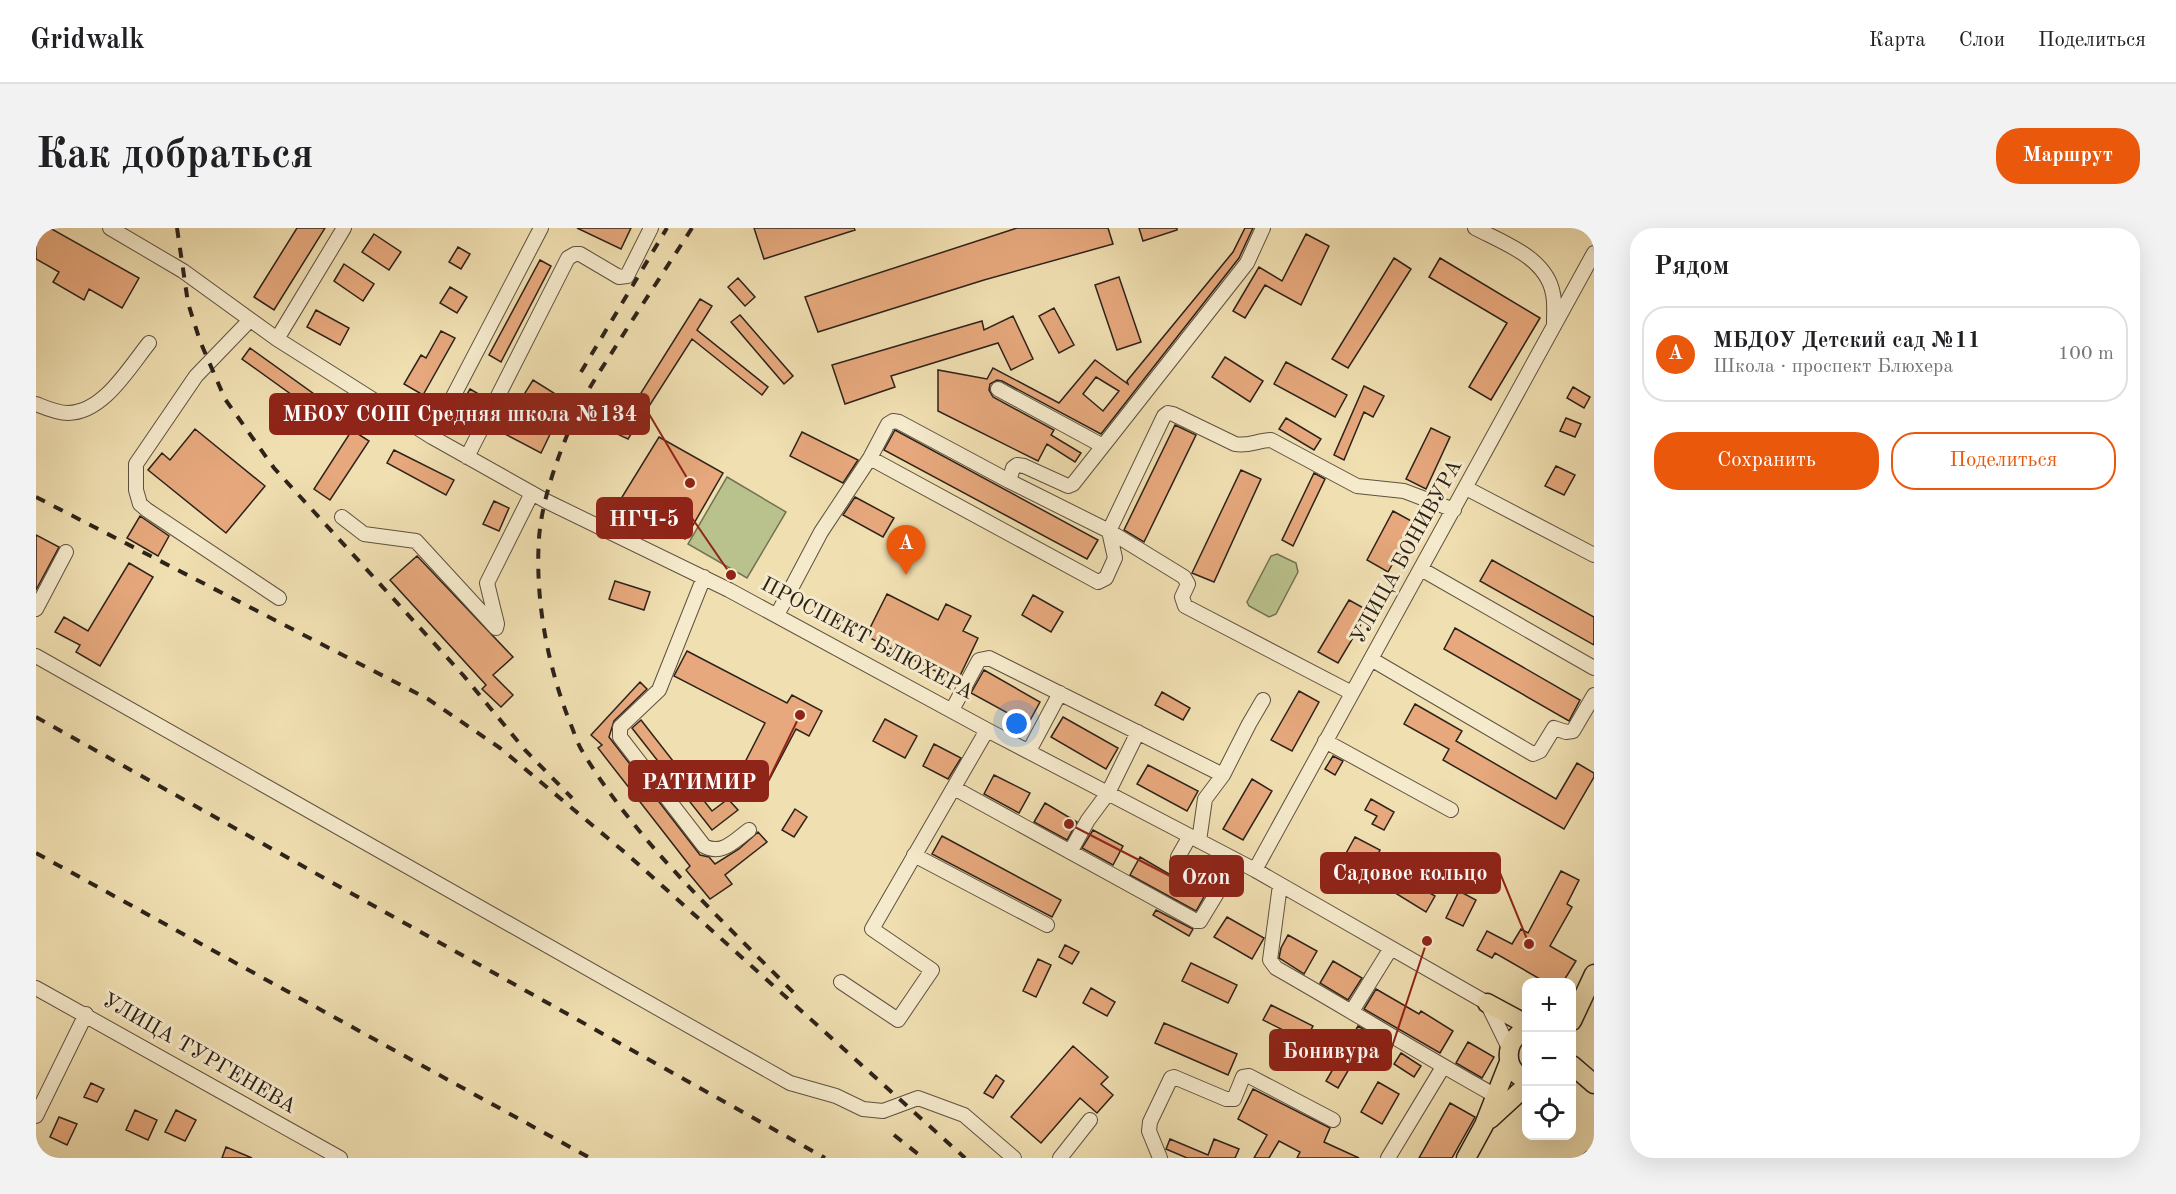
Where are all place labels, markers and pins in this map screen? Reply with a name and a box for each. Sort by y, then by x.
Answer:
callout: МБОУ СОШ Средняя школа №134 [270,394,649,434]
callout: НГЧ-5 [597,498,692,538]
pin: A [886,526,926,575]
callout: РАТИМИР [629,761,768,801]
callout: Садовое кольцо [1321,853,1500,893]
callout: Ozon [1170,856,1243,896]
callout: Бонивура [1270,1030,1391,1070]

